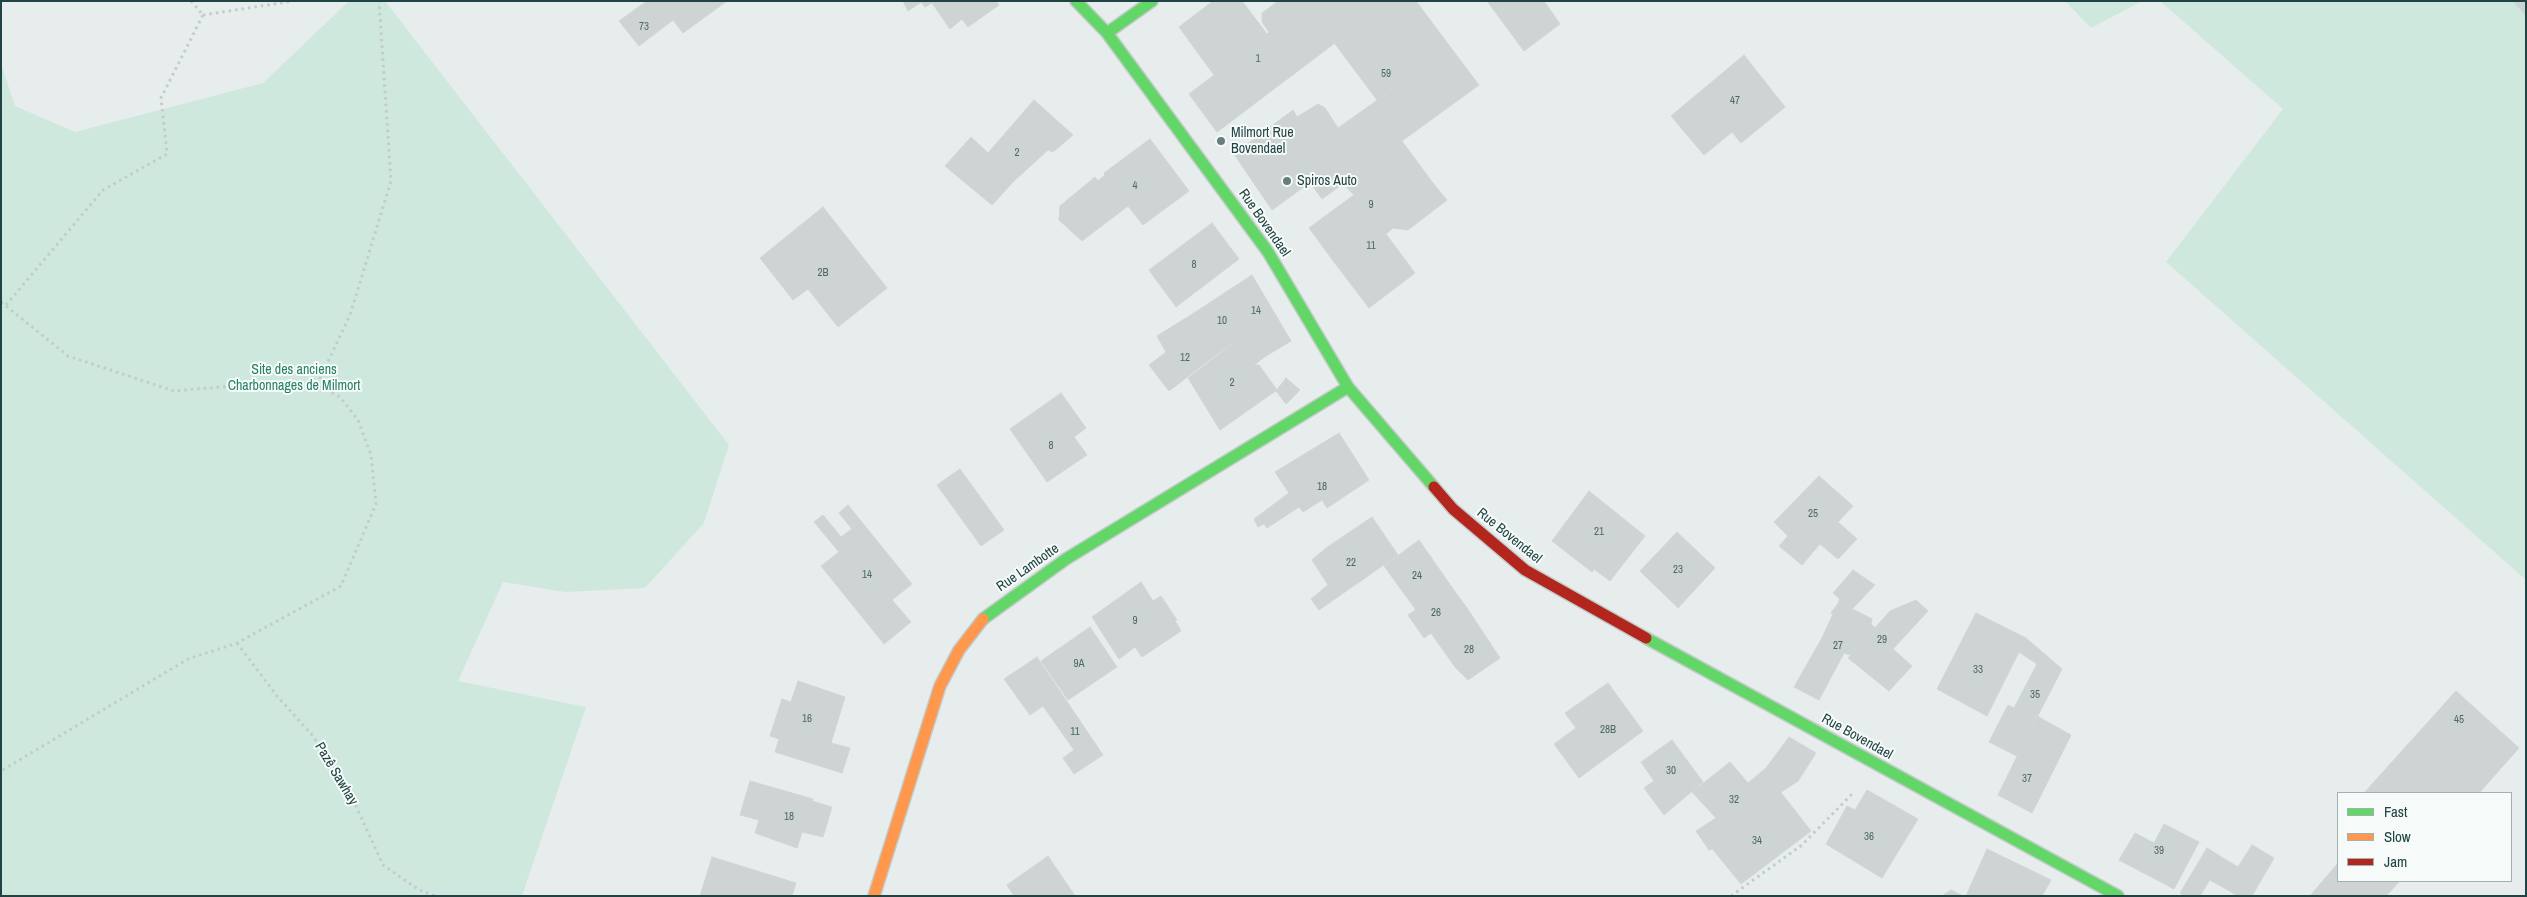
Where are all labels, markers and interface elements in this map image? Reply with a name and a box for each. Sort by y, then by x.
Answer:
house number: 73 [639,20,649,34]
house number: 1 [1255,52,1261,66]
house number: 59 [1381,67,1391,81]
house number: 47 [1730,94,1740,108]
place label: Milmort Rue Bovendael [1231,125,1294,158]
marker: Milmort Rue Bovendael [1215,135,1227,147]
house number: 2 [1014,146,1020,160]
place label: Spiros Auto [1297,173,1357,189]
marker: Spiros Auto [1281,175,1293,187]
house number: 4 [1132,179,1138,193]
street label: Rue Bovendael [1235,186,1293,260]
house number: 9 [1368,198,1374,212]
house number: 11 [1366,239,1376,253]
house number: 8 [1191,258,1197,272]
house number: 2B [817,266,829,280]
house number: 14 [1251,304,1261,318]
house number: 10 [1217,314,1227,328]
house number: 12 [1180,351,1190,365]
park label: Site des anciens Charbonnages de Milmort [228,362,360,394]
house number: 2 [1229,376,1235,390]
house number: 8 [1048,439,1054,453]
house number: 18 [1317,480,1327,494]
street label: Rue Bovendael [1473,505,1545,567]
house number: 25 [1808,507,1818,521]
house number: 21 [1594,525,1604,539]
street label: Rue Lambotte [994,540,1062,596]
house number: 22 [1346,556,1356,570]
house number: 23 [1673,563,1683,577]
house number: 14 [862,568,872,582]
house number: 24 [1412,569,1422,583]
house number: 26 [1431,606,1441,620]
house number: 9 [1132,614,1138,628]
house number: 29 [1877,633,1887,647]
house number: 27 [1833,639,1843,653]
house number: 28 [1464,643,1474,657]
house number: 9A [1073,657,1085,671]
house number: 33 [1973,663,1983,677]
house number: 35 [2030,688,2040,702]
street label: Rue Bovendael [1819,711,1895,763]
house number: 16 [802,712,812,726]
house number: 45 [2454,713,2464,727]
house number: 28B [1600,723,1616,737]
house number: 11 [1070,725,1080,739]
street label: Pazê Sawhay [311,740,361,808]
house number: 30 [1666,764,1676,778]
house number: 37 [2022,772,2032,786]
legend [2337,792,2512,882]
house number: 32 [1729,793,1739,807]
text: Fast [2384,801,2407,822]
house number: 18 [784,810,794,824]
text: Slow [2384,826,2411,847]
house number: 36 [1864,830,1874,844]
house number: 34 [1752,834,1762,848]
house number: 39 [2154,844,2164,858]
text: Jam [2384,851,2407,872]

